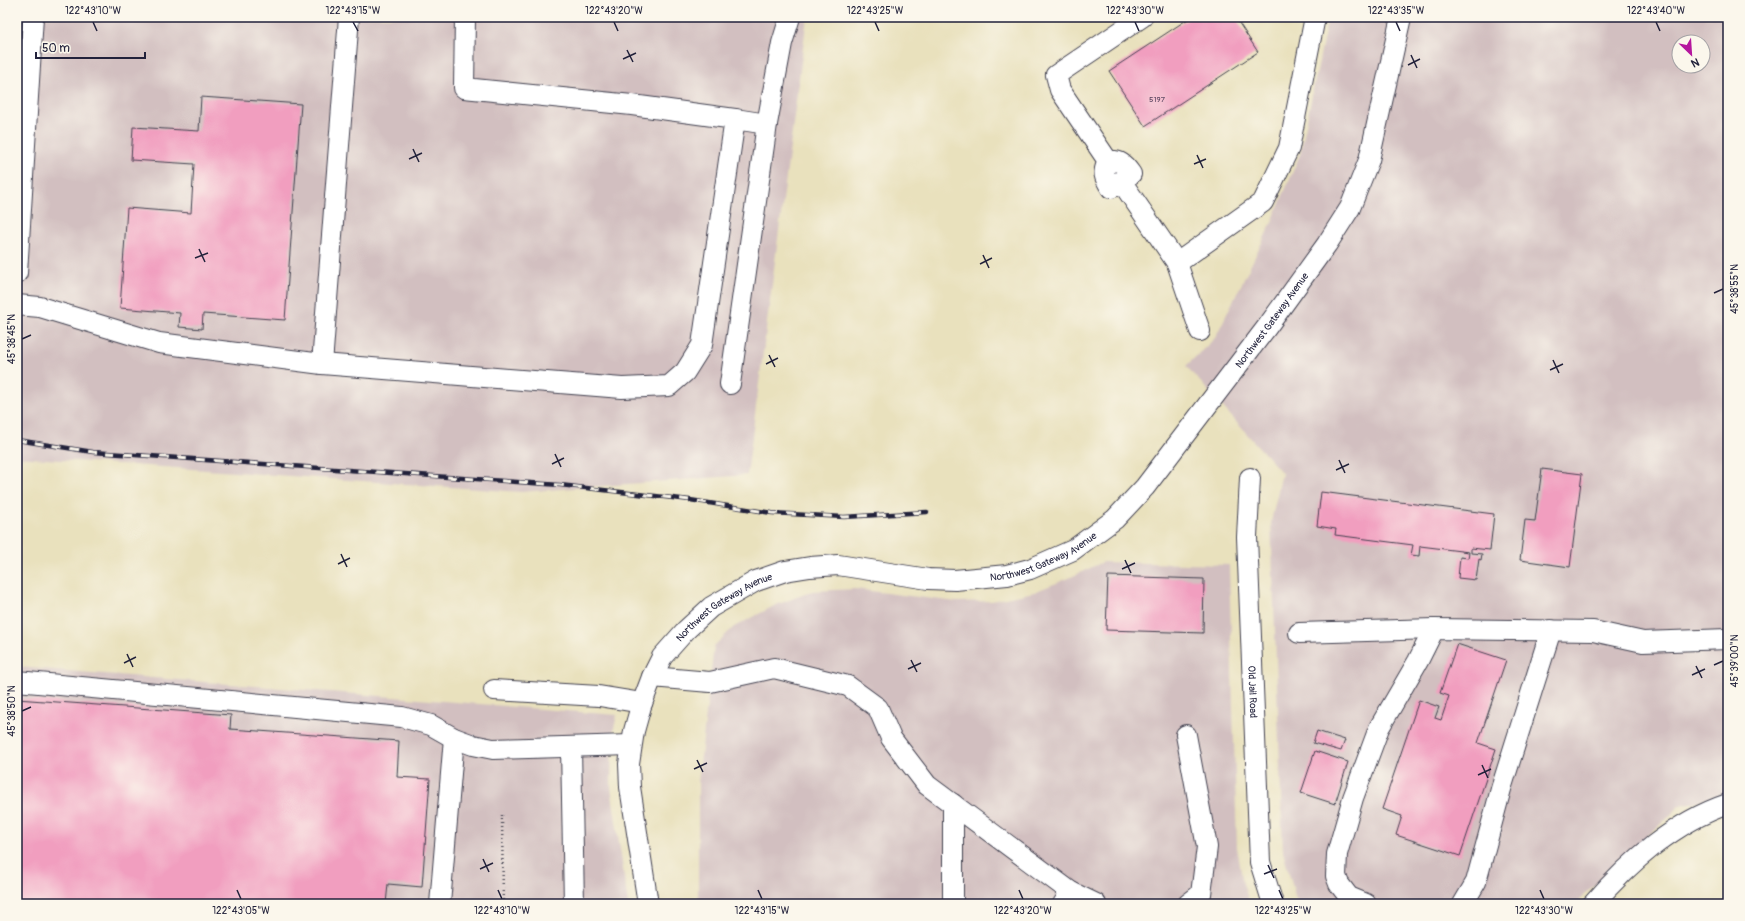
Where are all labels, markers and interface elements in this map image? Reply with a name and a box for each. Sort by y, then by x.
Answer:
text: 122°43'10"W [65,5,122,17]
text: 122°43'15"W [326,5,381,17]
text: 122°43'20"W [585,5,643,17]
text: 122°43'25"W [847,5,904,17]
text: 122°43'30"W [1106,5,1164,17]
text: 122°43'35"W [1368,5,1425,17]
text: 122°43'40"W [1627,5,1685,17]
scale bar [36,34,145,60]
north arrow [1671,34,1711,74]
text: 50 m [42,41,70,56]
text: N [1688,55,1701,70]
house number: 5197 [1149,95,1166,104]
text: 45°38'55"N [1729,264,1741,314]
street label: Northwest Gateway Avenue [1233,270,1311,370]
text: 45°38'45"N [6,314,18,364]
street label: Northwest Gateway Avenue [989,530,1099,584]
street label: Northwest Gateway Avenue [674,571,774,644]
text: 45°39'00"N [1729,634,1741,687]
street label: Old Jail Road [1245,665,1259,718]
text: 45°38'50"N [6,685,18,737]
text: 122°43'05"W [212,905,270,917]
text: 122°43'10"W [474,905,531,917]
text: 122°43'15"W [735,905,790,917]
text: 122°43'20"W [994,905,1052,917]
text: 122°43'25"W [1255,905,1312,917]
text: 122°43'30"W [1515,905,1573,917]

